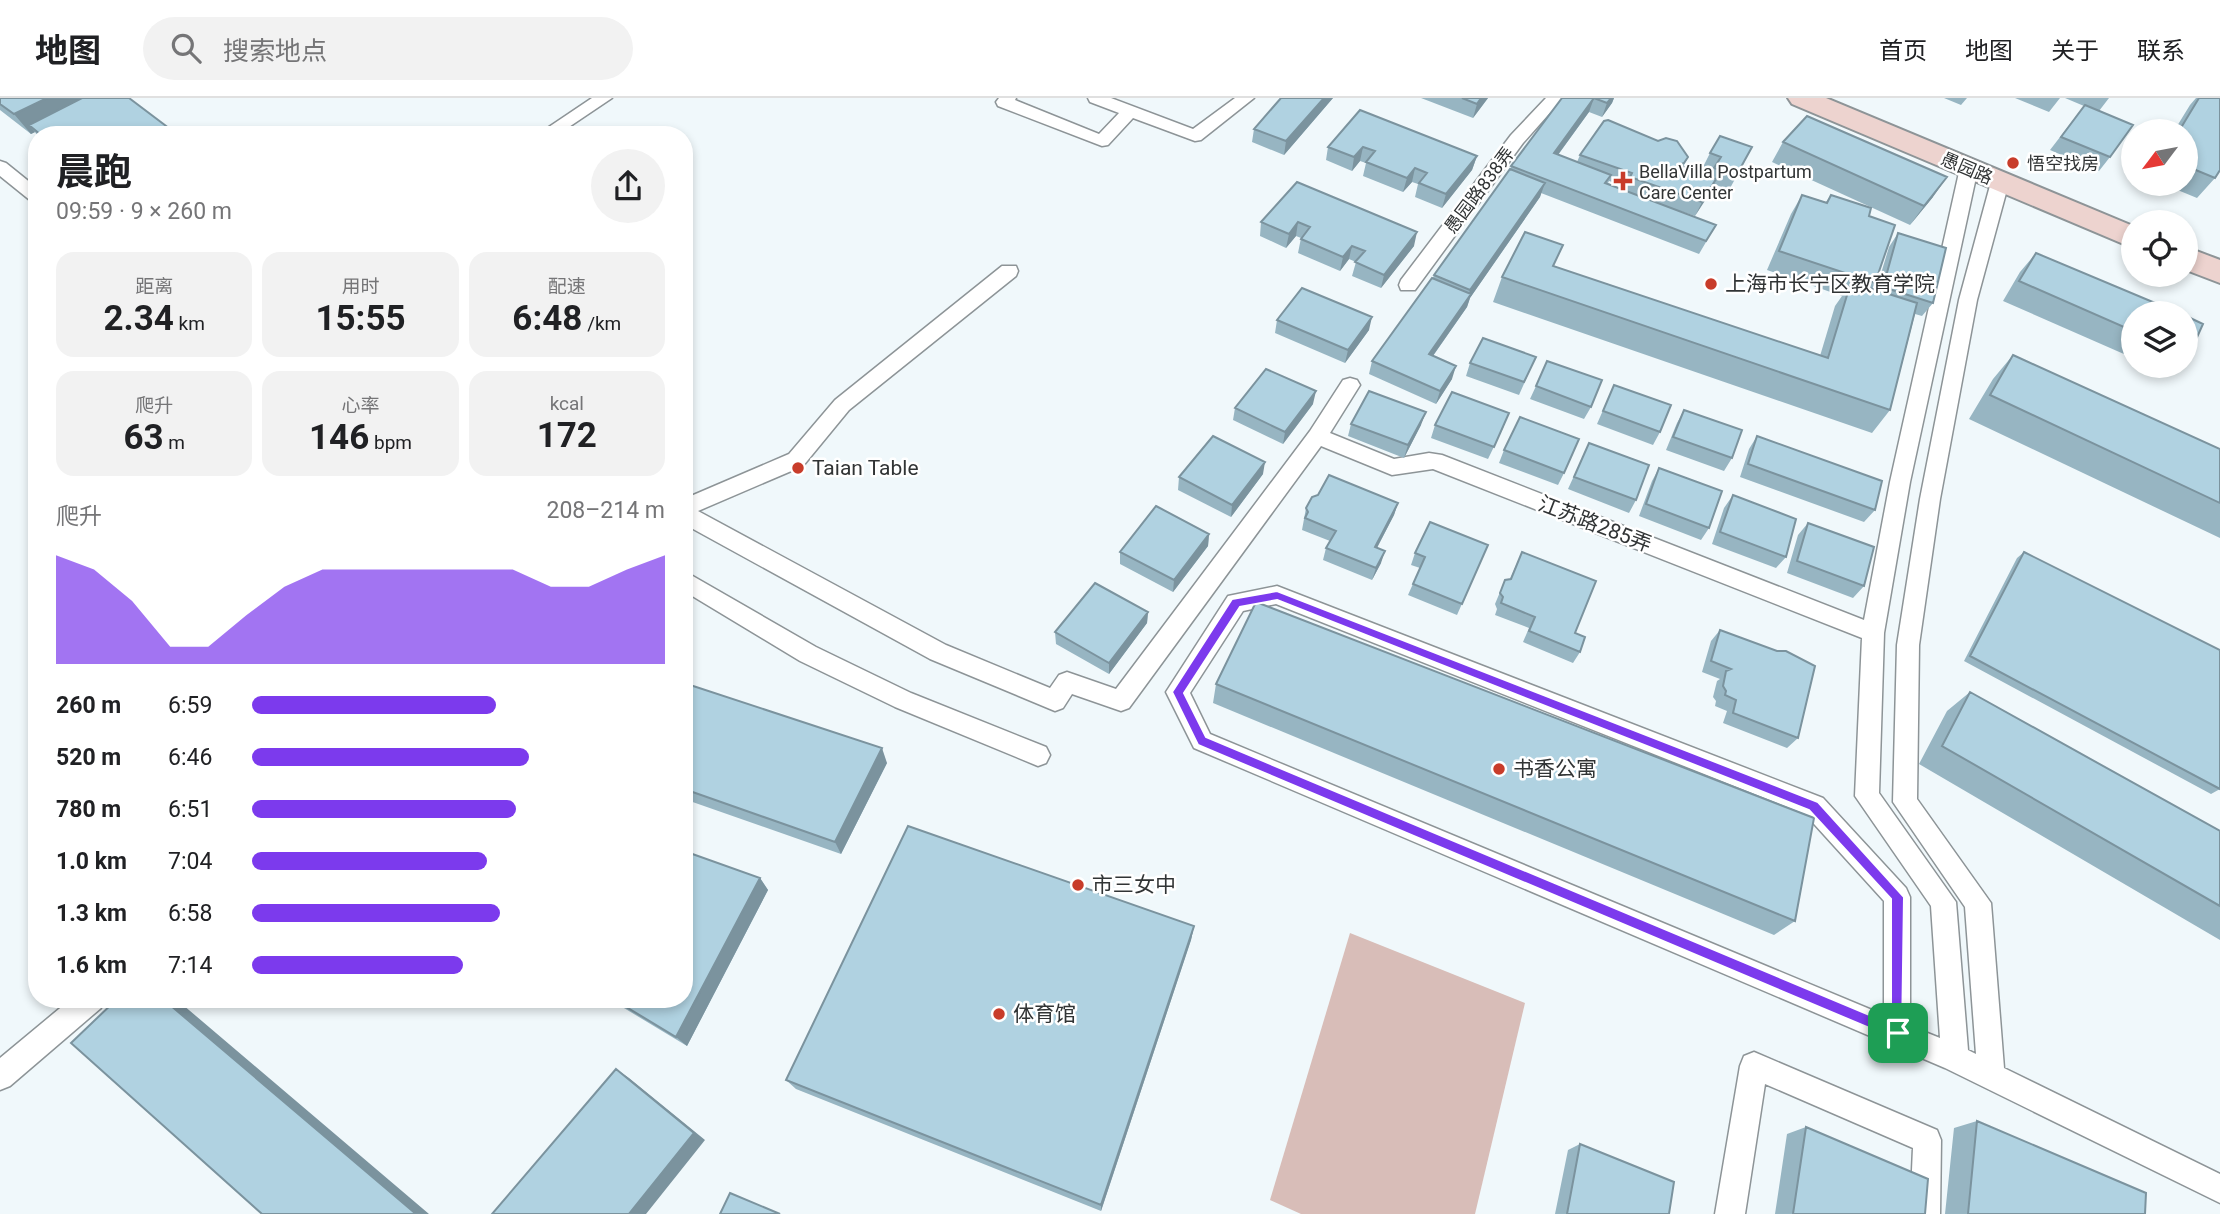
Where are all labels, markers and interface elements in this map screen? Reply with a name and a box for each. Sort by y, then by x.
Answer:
search box [143,17,633,80]
icon: search [167,29,205,67]
text: 地图 [35,31,101,70]
text: 搜索地点 [223,36,327,66]
text: 首页 [1879,37,1927,65]
text: 地图 [1965,37,2013,65]
text: 关于 [2051,37,2099,65]
text: 联系 [2137,37,2185,65]
north arrow [2121,119,2198,196]
map controls [2121,119,2198,378]
street label: 愚园路838弄 [1440,143,1518,237]
street label: 愚园路 [1938,148,1996,188]
button: share [591,149,665,223]
text: 晨跑 [56,150,132,194]
place label: 悟空找房 [2027,153,2099,174]
marker: 悟空找房 [2005,155,2021,171]
place label: BellaVilla Postpartum Care Center [1639,161,1812,203]
marker: BellaVilla Postpartum Care Center [1613,171,1633,191]
text: 09:59 · 9 × 260 m [56,198,232,225]
button: locate [2121,210,2198,287]
place label: 上海市长宁区教育学院 [1725,272,1935,296]
text: 距离 [135,275,173,298]
text: 用时 [341,275,380,298]
text: 配速 [548,275,586,298]
marker: 上海市长宁区教育学院 [1703,276,1719,292]
text: 2.34 [103,298,174,339]
text: 15:55 [315,298,406,339]
text: 6:48 [512,298,582,339]
button: layers [2121,301,2198,378]
text: km [174,312,205,335]
text: /km [582,312,621,335]
text: kcal [550,392,584,415]
text: 爬升 [135,394,173,417]
text: 心率 [341,394,380,417]
text: 172 [537,415,597,456]
text: 63 [123,417,164,458]
text: 146 [309,417,369,458]
text: m [164,431,185,454]
text: bpm [369,431,412,454]
place label: Taian Table [812,456,919,480]
marker: Taian Table [790,460,806,476]
street label: 江苏路285弄 [1535,491,1655,557]
text: 208–214 m [546,497,665,524]
text: 爬升 [56,503,102,530]
text: 260 m [56,692,121,719]
text: 6:59 [168,692,212,719]
text: 520 m [56,744,121,771]
text: 6:46 [168,744,212,771]
place label: 书香公寓 [1513,757,1597,781]
marker: 书香公寓 [1491,761,1507,777]
text: 780 m [56,796,121,823]
text: 6:51 [168,796,212,823]
text: 1.0 km [56,848,127,875]
text: 7:04 [168,848,212,875]
place label: 市三女中 [1092,873,1176,897]
marker: 市三女中 [1070,877,1086,893]
text: 1.3 km [56,900,127,927]
text: 6:58 [168,900,212,927]
text: 1.6 km [56,952,127,979]
text: 7:14 [168,952,212,979]
place label: 体育馆 [1013,1002,1076,1026]
pin [1868,1003,1928,1063]
marker: 体育馆 [991,1006,1007,1022]
icon: arrive [1879,1014,1917,1052]

